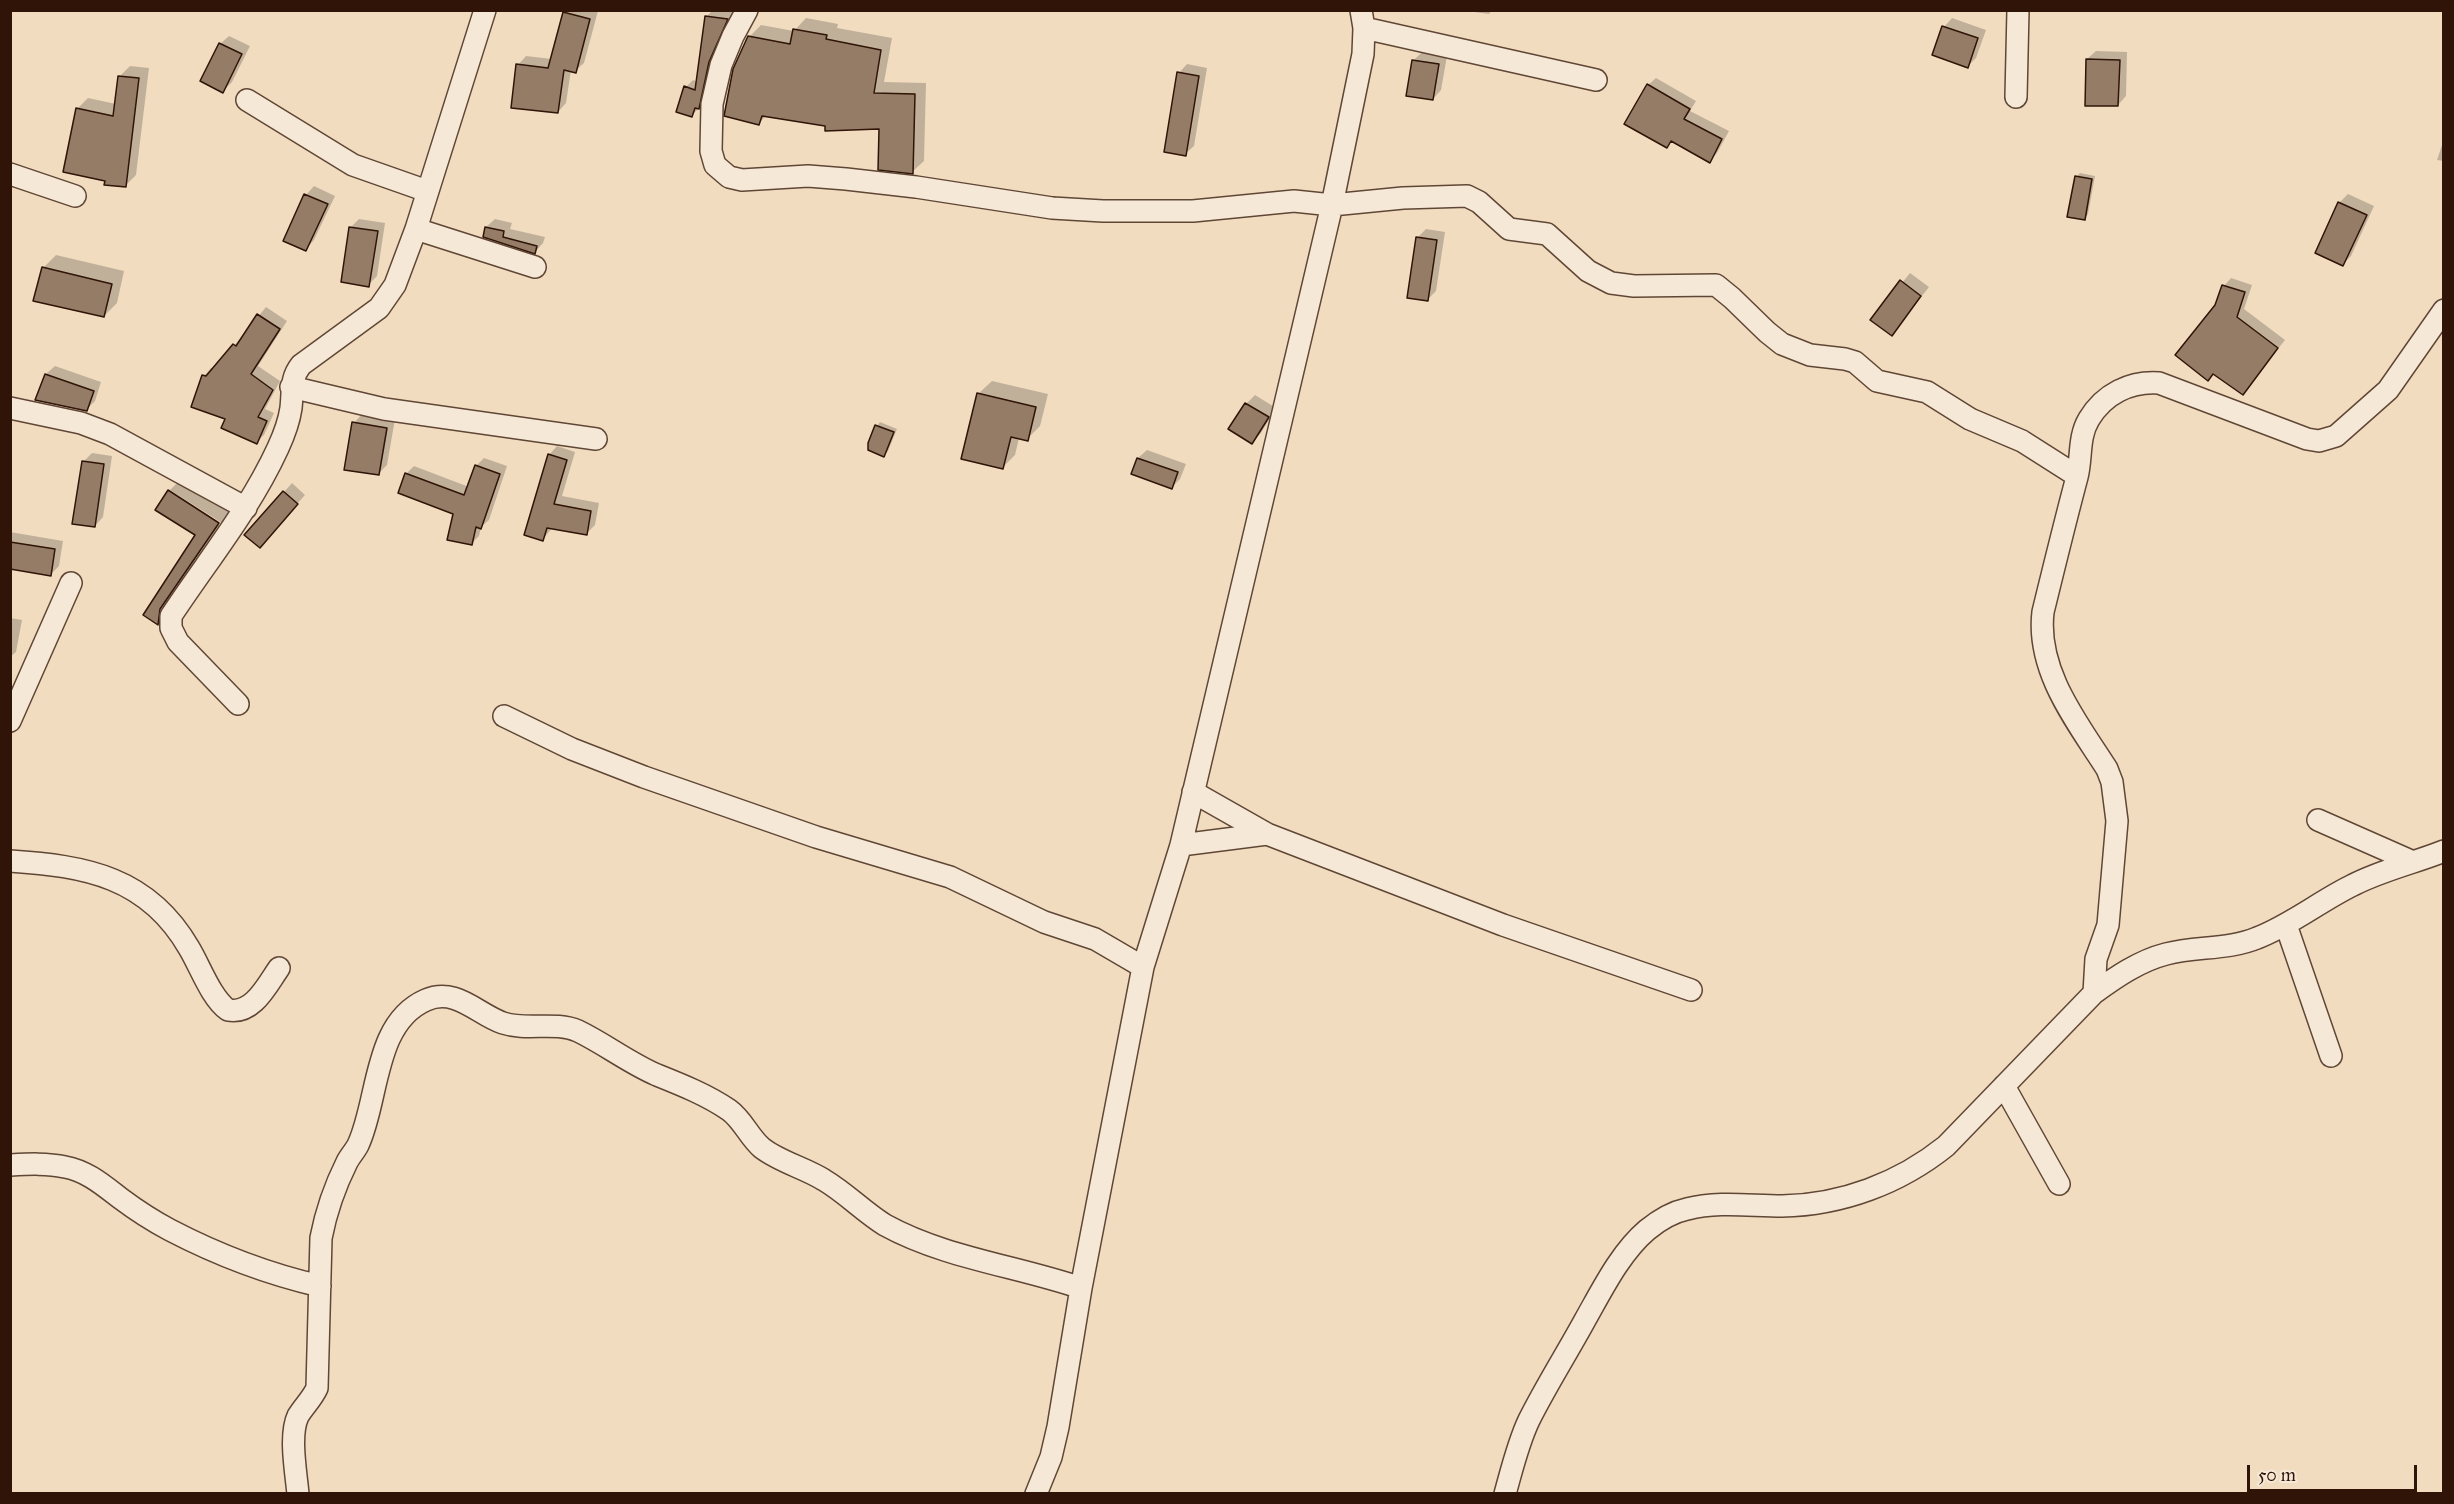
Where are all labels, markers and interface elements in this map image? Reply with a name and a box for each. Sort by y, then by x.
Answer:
scale bar [2250,1453,2420,1491]
text: 50 m [2258,1464,2296,1486]

